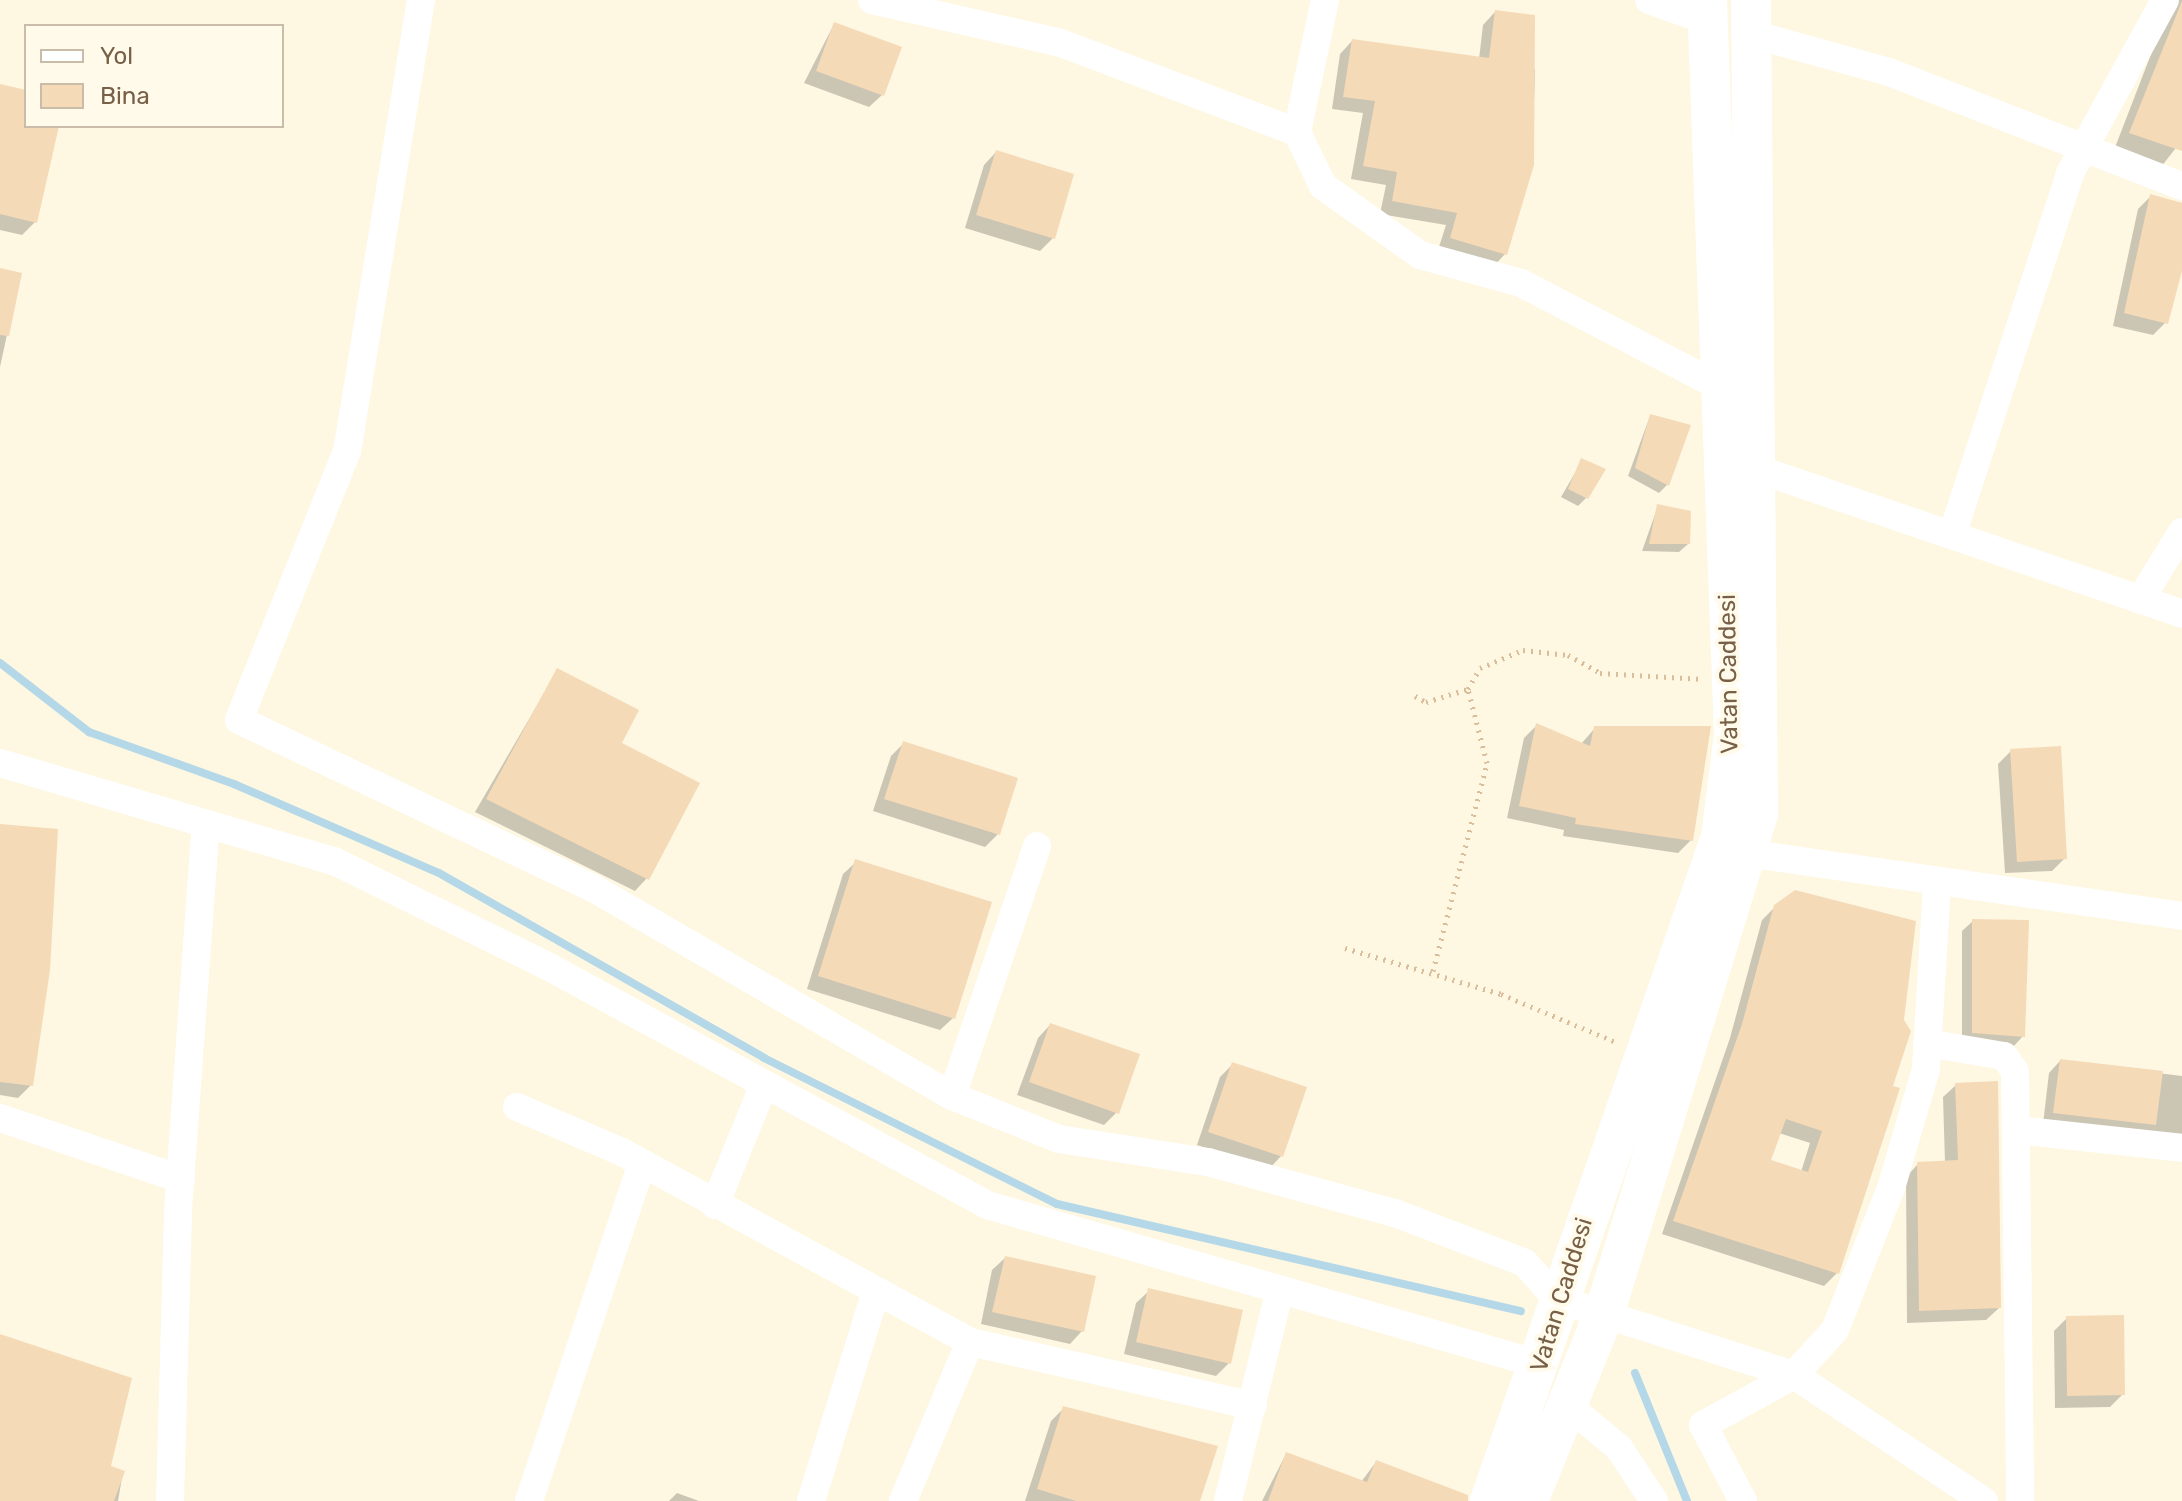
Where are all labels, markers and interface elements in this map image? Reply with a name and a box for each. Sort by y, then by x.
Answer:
legend [24,24,284,128]
text: Yol [100,42,133,70]
text: Bina [100,82,150,110]
street label: Vatan Caddesi [1713,594,1745,754]
street label: Vatan Caddesi [1525,1214,1599,1376]

